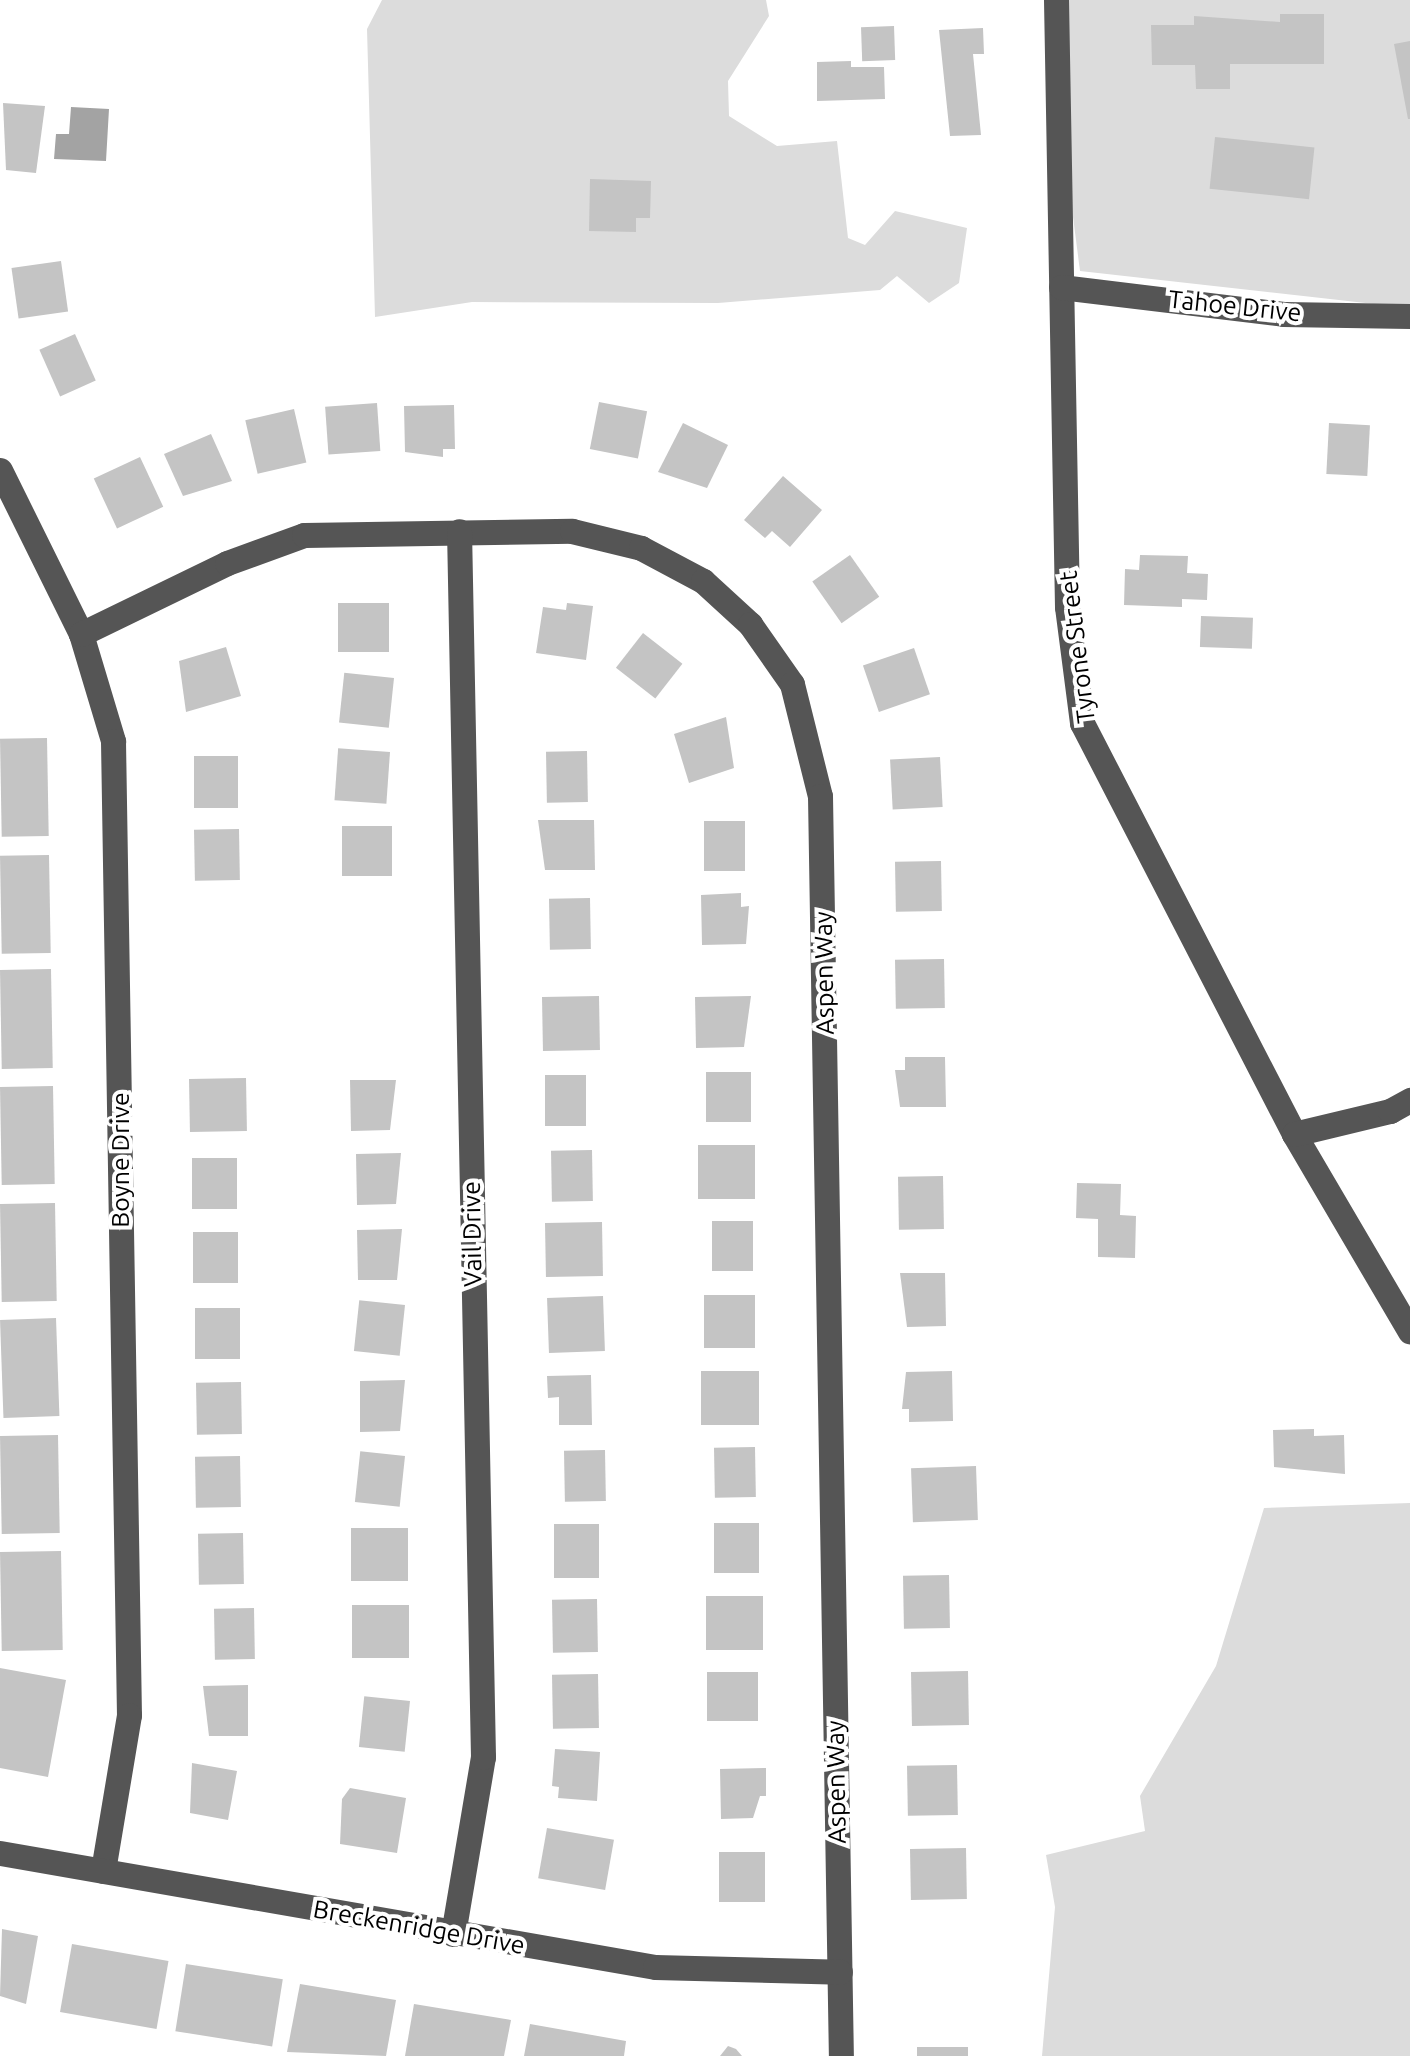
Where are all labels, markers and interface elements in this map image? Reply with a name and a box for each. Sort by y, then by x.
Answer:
street label: Tahoe Drive [1167,284,1303,328]
street label: Tyrone Street [1053,569,1101,725]
street label: Aspen Way [808,911,840,1035]
street label: Boyne Drive [105,1092,135,1228]
street label: Vail Drive [456,1181,488,1287]
street label: Aspen Way [820,1720,852,1844]
street label: Breckenridge Drive [311,1894,527,1960]

